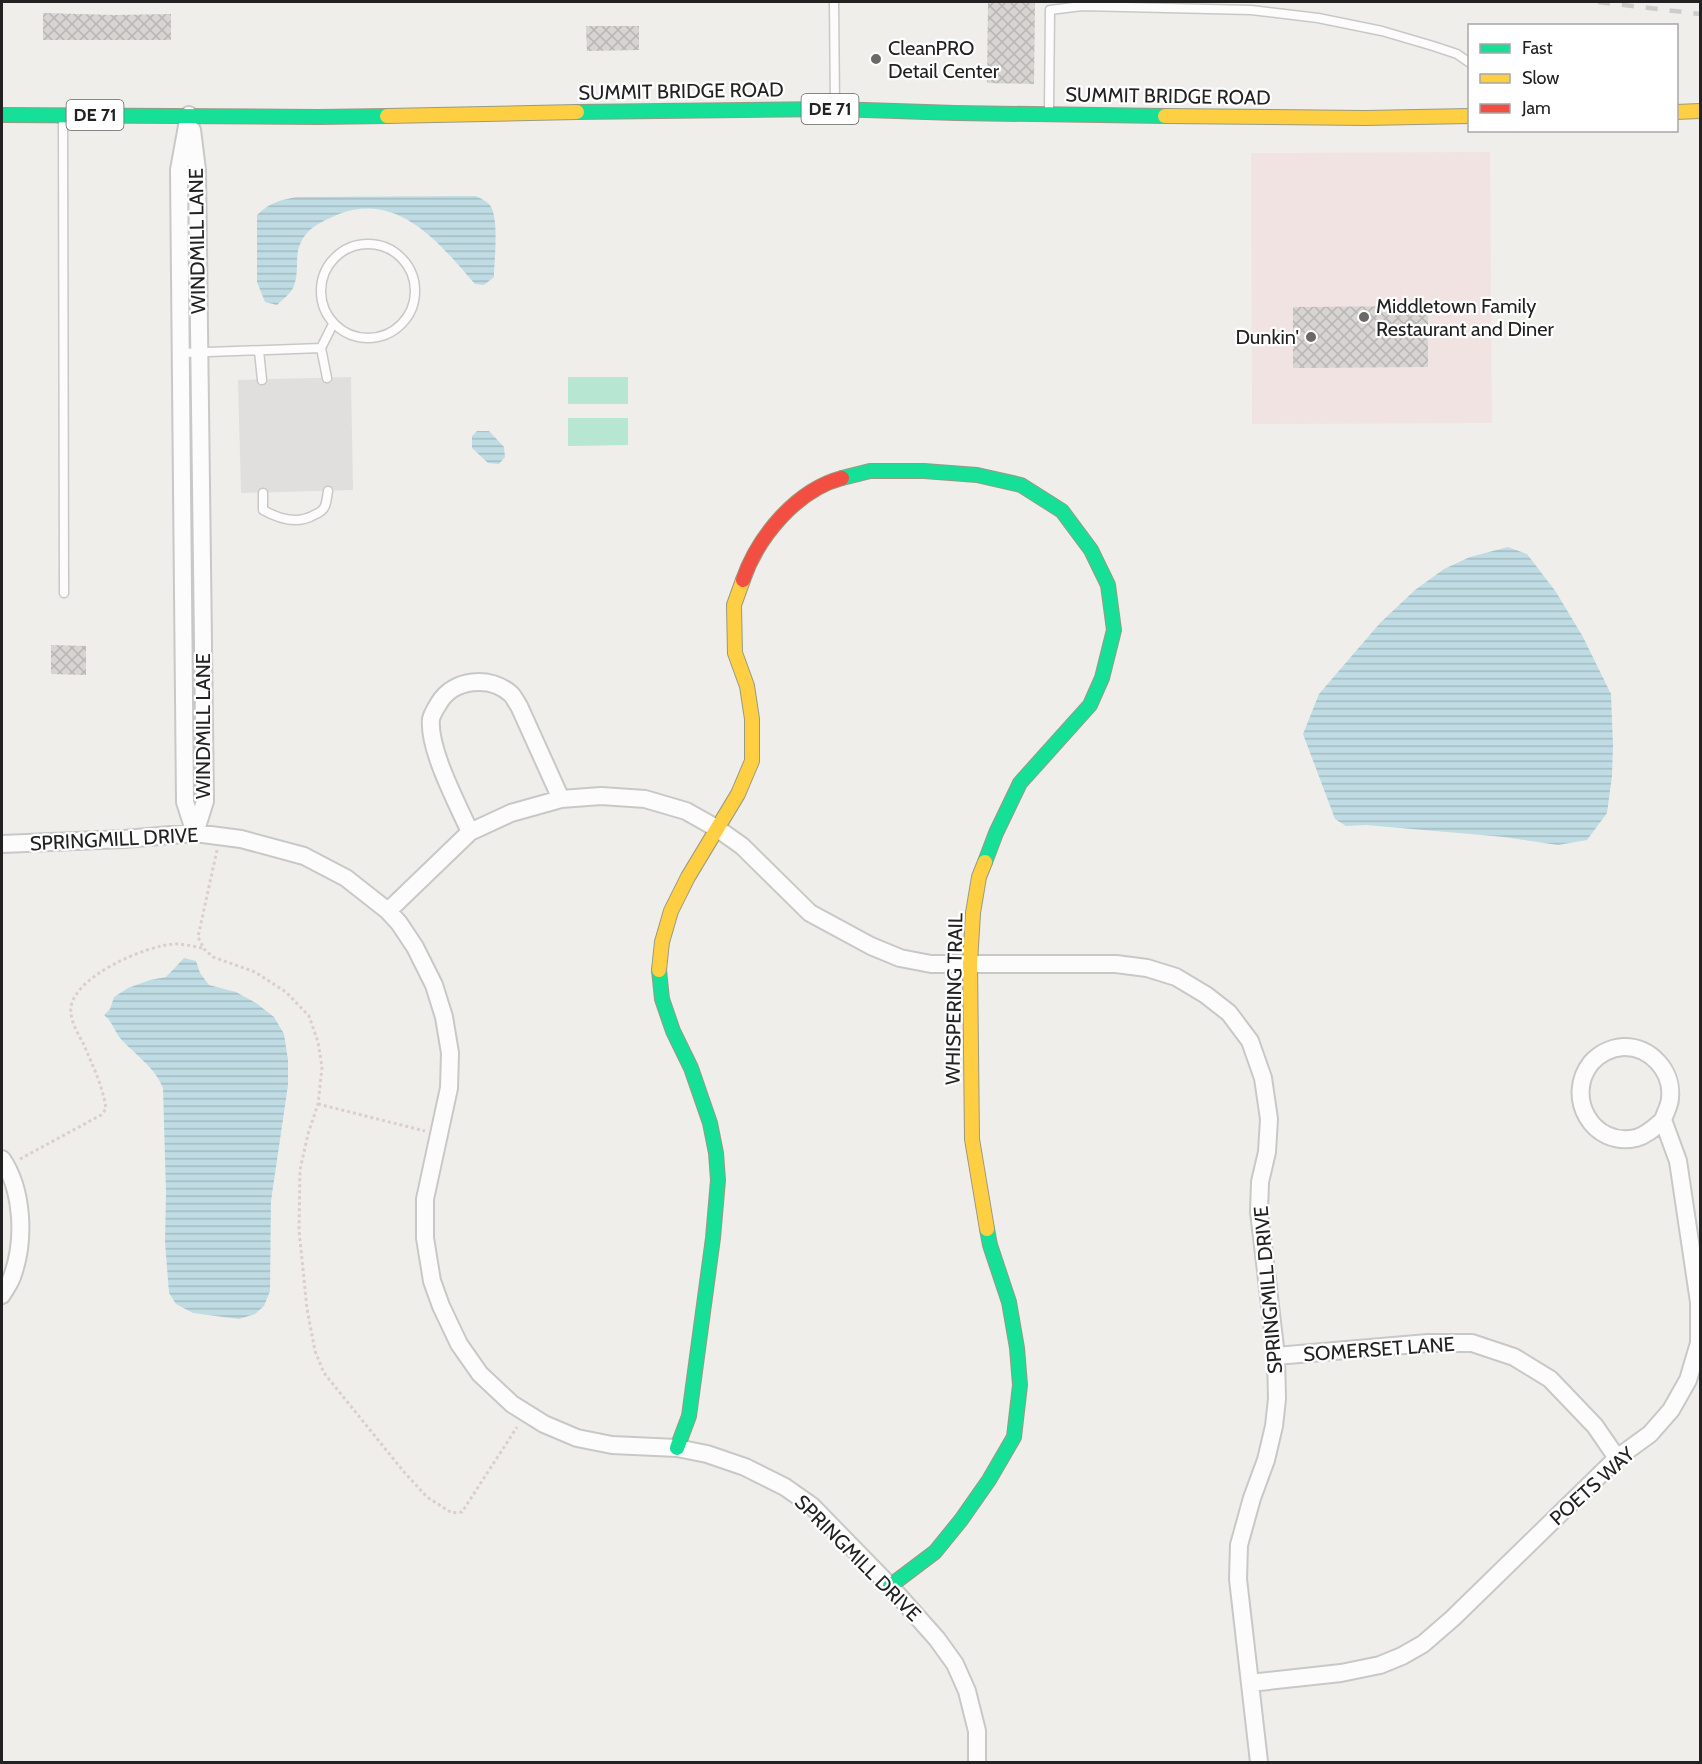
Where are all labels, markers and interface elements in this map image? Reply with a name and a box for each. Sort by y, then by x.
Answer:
legend [1468,24,1678,132]
place label: CleanPRO Detail Center [888,36,1000,83]
text: Fast [1522,37,1553,59]
marker: CleanPRO Detail Center [869,52,883,66]
text: Slow [1522,67,1559,89]
street label: SUMMIT BRIDGE ROAD [578,77,784,105]
street label: SUMMIT BRIDGE ROAD [1065,82,1271,110]
road number: DE 71 [802,94,858,124]
text: Jam [1521,97,1551,119]
road number: DE 71 [66,100,124,130]
street label: WINDMILL LANE [184,168,210,314]
place label: Middletown Family Restaurant and Diner [1376,294,1554,341]
marker: Middletown Family Restaurant and Diner [1357,310,1371,324]
place label: Dunkin' [1235,325,1299,349]
marker: Dunkin' [1304,330,1318,344]
street label: WINDMILL LANE [191,653,215,799]
street label: SPRINGMILL DRIVE [29,823,199,855]
street label: WHISPERING TRAIL [941,913,967,1085]
street label: SPRINGMILL DRIVE [1249,1205,1287,1375]
street label: SOMERSET LANE [1303,1332,1455,1366]
street label: POETS WAY [1545,1441,1640,1530]
street label: SPRINGMILL DRIVE [790,1490,926,1626]

